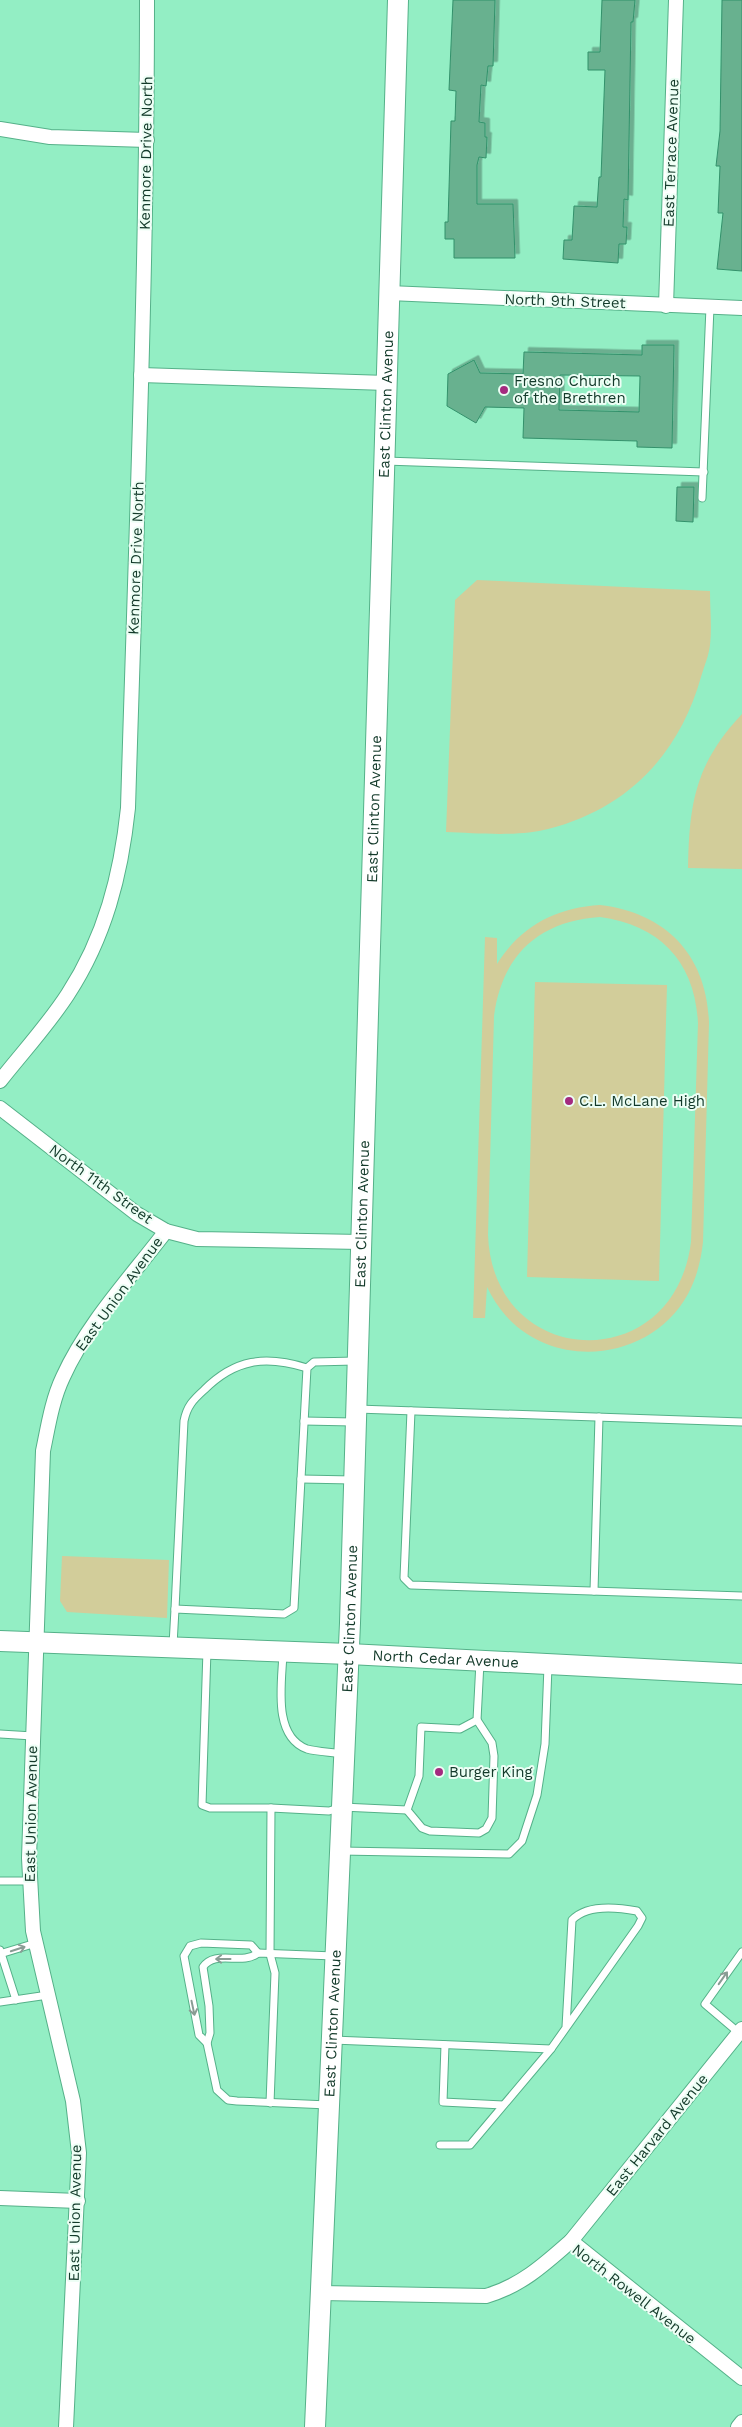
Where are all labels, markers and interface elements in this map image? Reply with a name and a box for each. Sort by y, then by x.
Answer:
street label: Kenmore Drive North [136,76,156,230]
street label: East Terrace Avenue [659,79,683,227]
street label: North 9th Street [504,290,627,312]
street label: East Clinton Avenue [375,330,397,478]
place label: Fresno Church of the Brethren [514,372,626,407]
marker: Fresno Church of the Brethren [498,384,510,396]
street label: Kenmore Drive North [124,481,148,635]
street label: East Clinton Avenue [363,735,385,883]
place label: C.L. McLane High [579,1092,705,1110]
marker: C.L. McLane High [563,1095,575,1107]
street label: North 11th Street [46,1140,157,1228]
street label: East Clinton Avenue [351,1140,373,1288]
street label: East Union Avenue [71,1233,167,1355]
street label: East Clinton Avenue [338,1545,361,1693]
street label: North Cedar Avenue [372,1646,519,1672]
street label: East Union Avenue [21,1745,41,1883]
place label: Burger King [449,1763,532,1781]
marker: Burger King [433,1766,445,1778]
one-way arrow [10,1944,25,1953]
street label: East Clinton Avenue [320,1949,345,2098]
one-way arrow [215,1954,232,1964]
one-way arrow [718,1972,729,1986]
one-way arrow [189,1999,199,2015]
street label: East Harvard Avenue [602,2070,712,2200]
street label: East Union Avenue [65,2144,85,2282]
street label: North Rowell Avenue [569,2240,699,2348]

